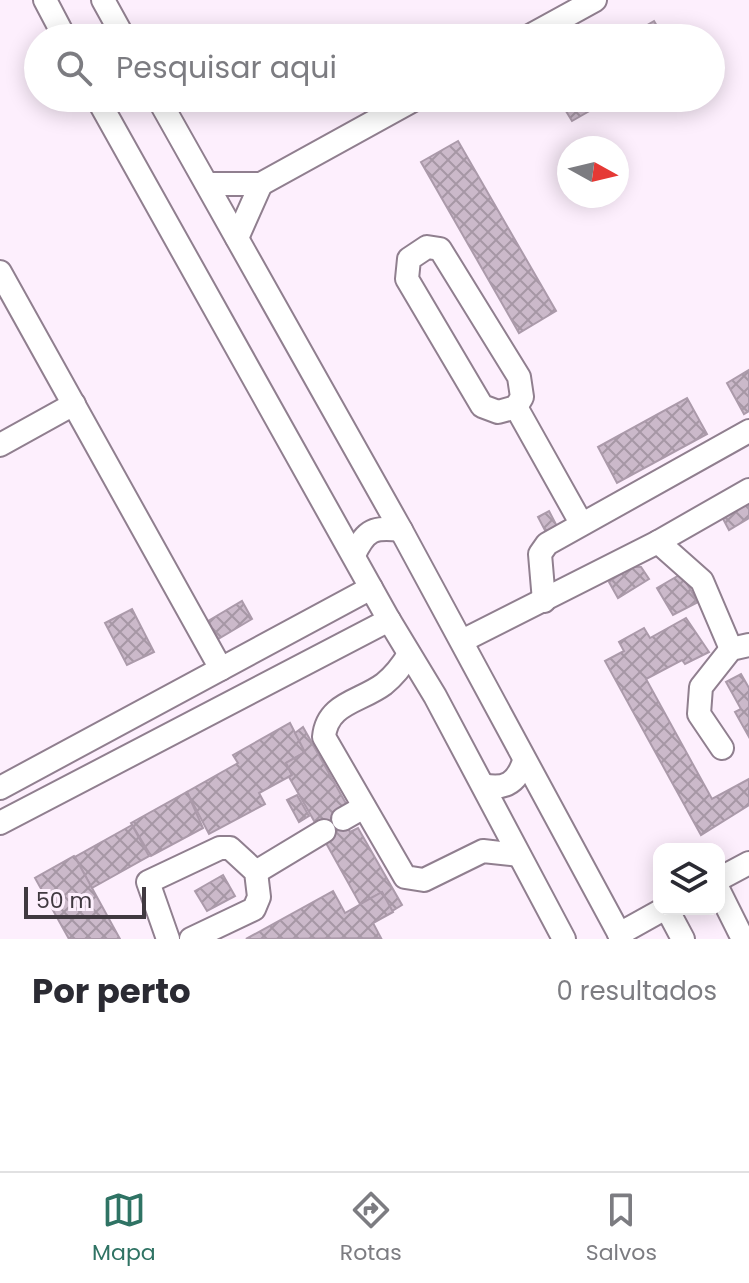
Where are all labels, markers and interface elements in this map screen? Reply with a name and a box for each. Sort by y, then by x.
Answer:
search box [24,24,725,112]
icon: search [52,46,96,90]
text: Pesquisar aqui [116,46,337,89]
north arrow [557,136,629,208]
map controls [653,843,725,915]
button: layers [653,843,725,915]
scale bar [24,883,146,919]
text: 50 m [36,885,92,916]
text: Por perto [32,967,191,1015]
text: 0 resultados [556,973,717,1009]
tab: Mapa [92,1188,156,1269]
tab: Rotas [340,1188,402,1269]
tab: Salvos [586,1188,657,1269]

